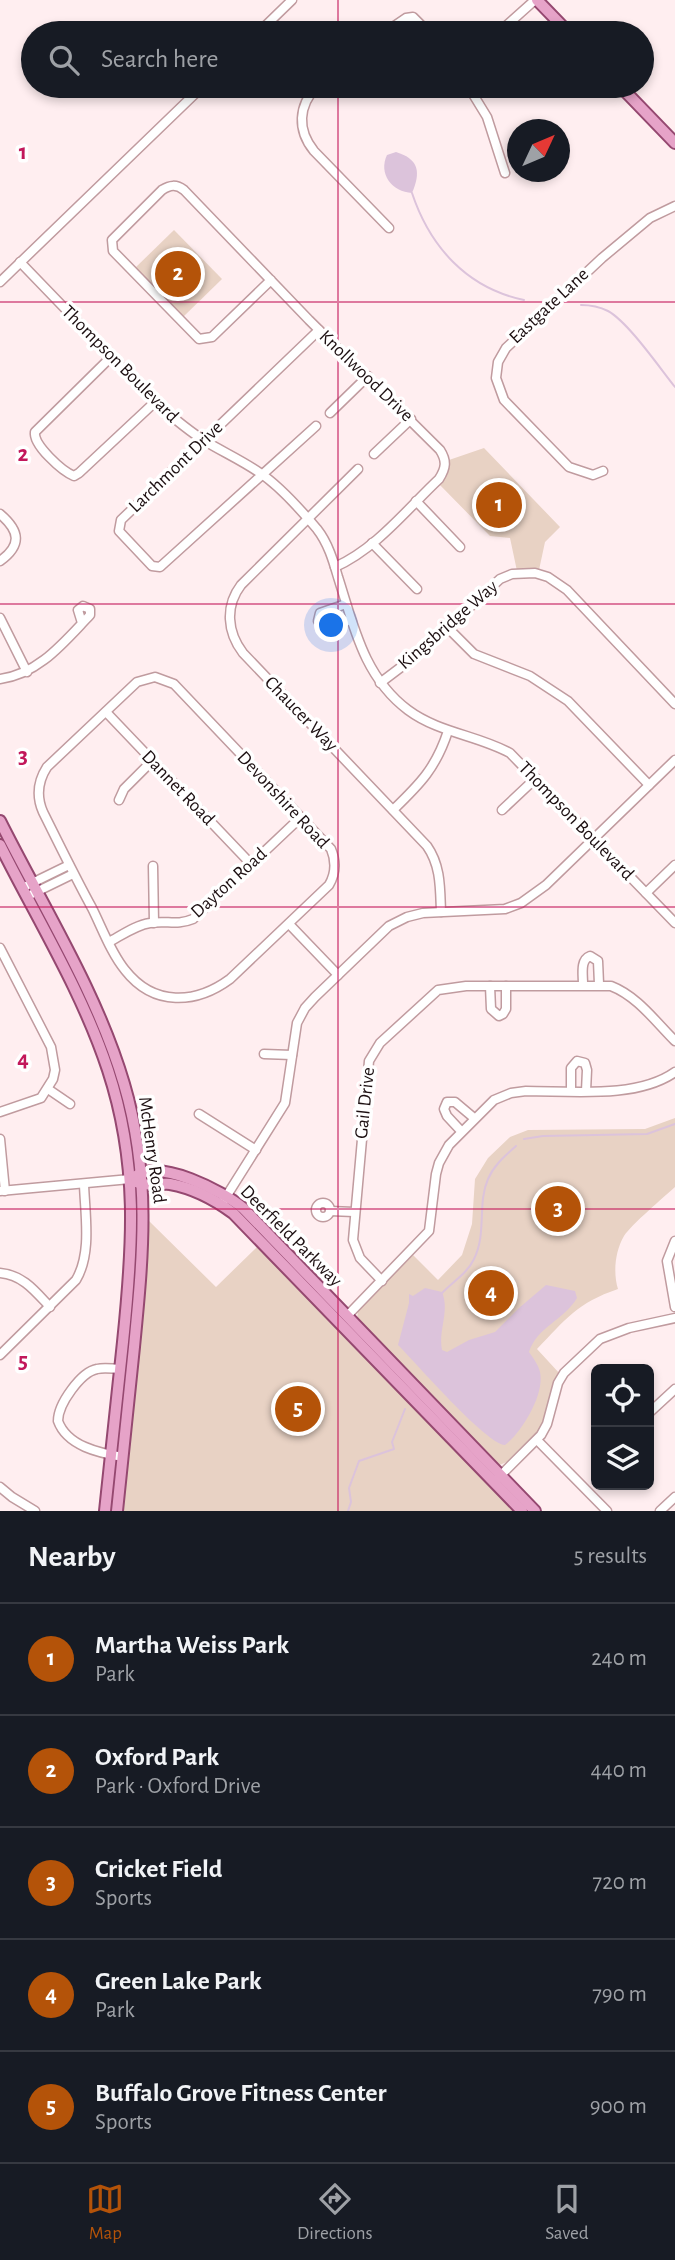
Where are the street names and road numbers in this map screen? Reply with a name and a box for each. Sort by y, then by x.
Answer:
street label: Eastgate Lane [506,265,592,347]
street label: Thompson Boulevard [58,302,182,426]
street label: Knollwood Drive [315,327,417,425]
street label: Larchmont Drive [125,418,227,516]
street label: Kingsbridge Way [395,577,501,673]
street label: Chaucer Way [261,673,341,755]
street label: Dannet Road [138,747,218,829]
street label: Devonshire Road [233,748,333,852]
street label: Thompson Boulevard [515,758,637,884]
street label: Dayton Road [187,844,271,922]
street label: Gail Drive [352,1066,378,1140]
street label: McHenry Road [135,1095,169,1205]
street label: Deerfield Parkway [237,1182,345,1290]

